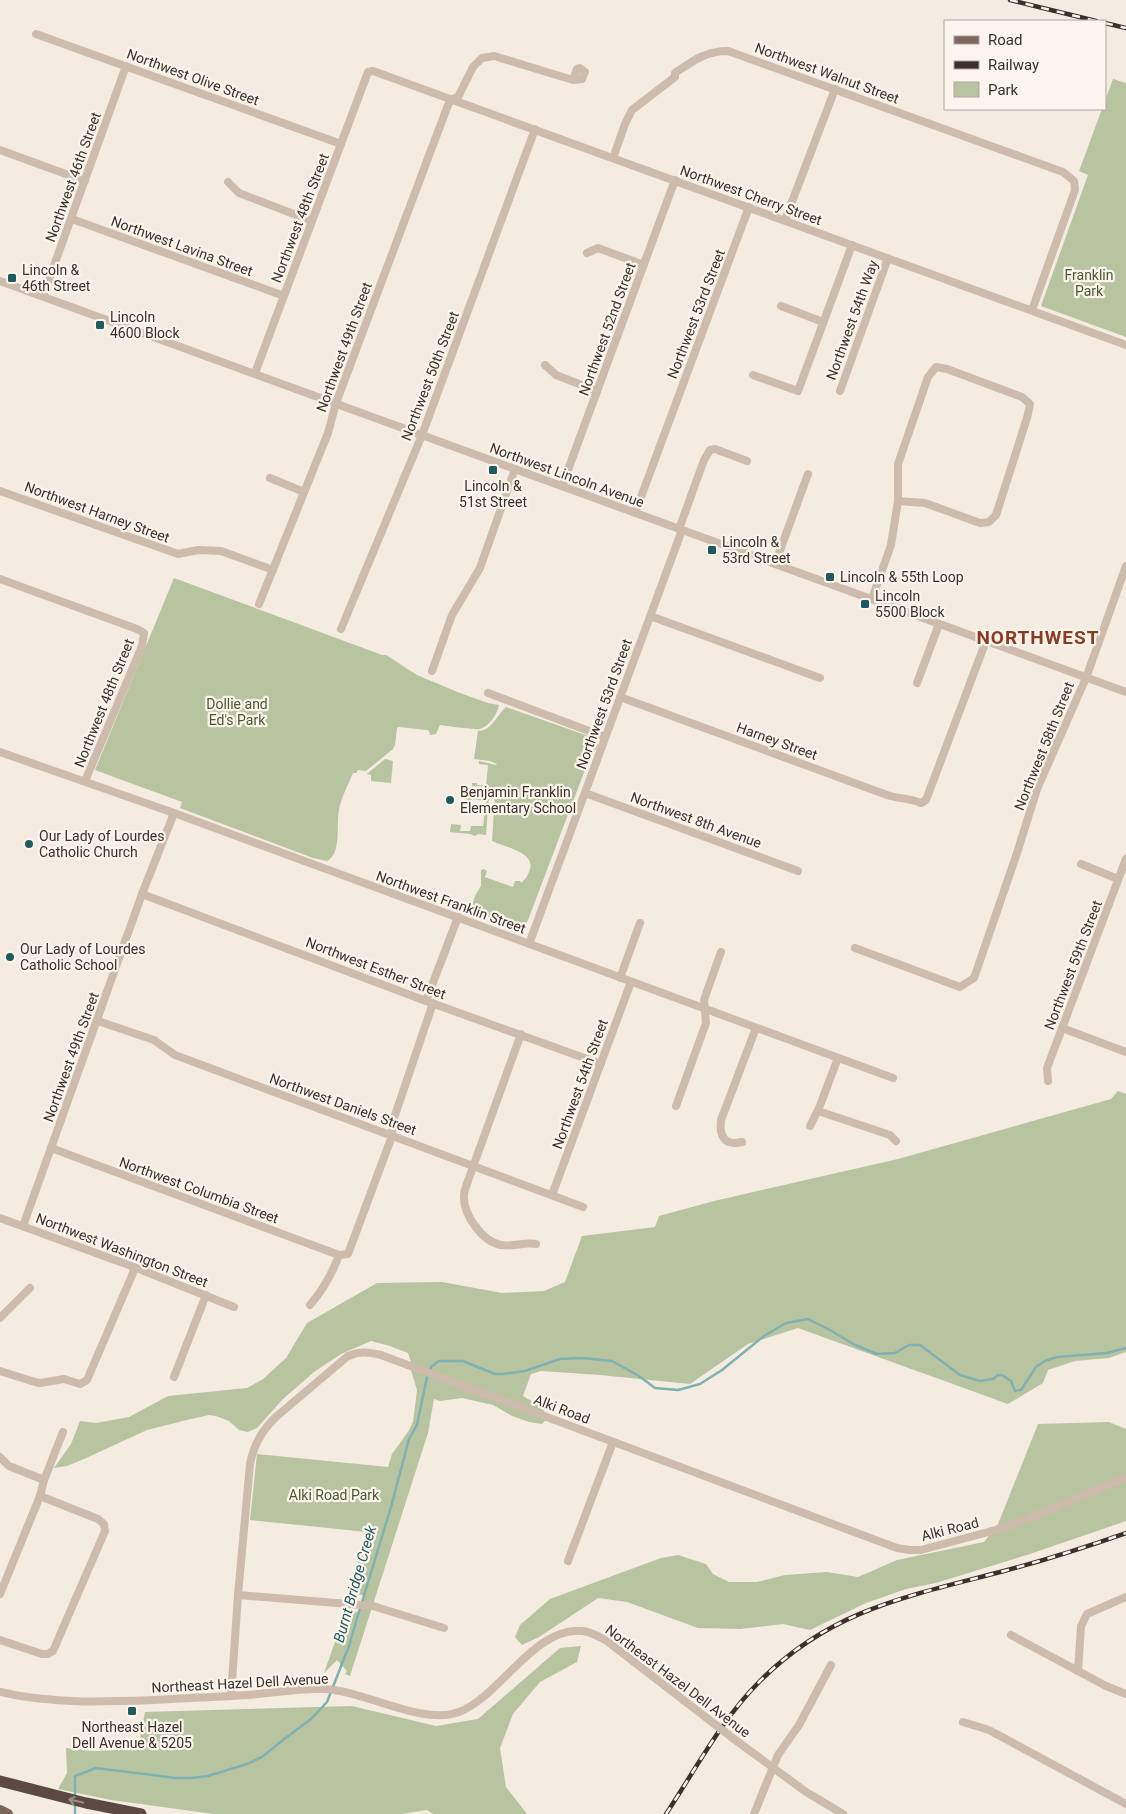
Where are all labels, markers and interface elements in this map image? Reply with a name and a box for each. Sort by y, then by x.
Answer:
legend [944,20,1106,110]
text: Road [988,31,1022,49]
street label: Northwest Walnut Street [753,39,902,107]
street label: Northwest Olive Street [125,46,262,109]
text: Railway [988,56,1039,74]
text: Park [988,81,1019,99]
street label: Northwest 46th Street [42,110,104,244]
street label: Northwest 48th Street [268,151,332,285]
street label: Northwest Cherry Street [678,162,824,228]
street label: Northwest Lavina Street [109,213,255,279]
street label: Northwest 53rd Street [664,247,728,381]
street label: Northwest 54th Way [823,258,881,382]
street label: Northwest 52nd Street [575,260,639,398]
place label: Lincoln & 46th Street [22,262,91,294]
park label: Franklin Park [1064,267,1114,299]
marker: Lincoln & 46th Street [6,272,18,284]
street label: Northwest 49th Street [313,280,375,414]
place label: Lincoln 4600 Block [110,309,180,341]
street label: Northwest 50th Street [398,309,462,443]
marker: Lincoln 4600 Block [94,319,106,331]
street label: Northwest Lincoln Avenue [488,440,646,510]
marker: Lincoln & 51st Street [487,464,499,476]
street label: Northwest Harney Street [22,478,172,546]
place label: Lincoln & 51st Street [459,478,527,510]
place label: Lincoln & 53rd Street [722,534,791,566]
marker: Lincoln & 53rd Street [706,544,718,556]
place label: Lincoln & 55th Loop [840,569,964,585]
marker: Lincoln & 55th Loop [824,571,836,583]
place label: Lincoln 5500 Block [875,588,945,620]
marker: Lincoln 5500 Block [859,598,871,610]
district label: NORTHWEST [976,626,1100,649]
street label: Northwest 48th Street [71,636,137,770]
street label: Northwest 53rd Street [573,636,635,771]
street label: Northwest 58th Street [1011,679,1077,813]
park label: Dollie and Ed's Park [206,696,268,728]
street label: Harney Street [735,719,820,763]
place label: Benjamin Franklin Elementary School [460,784,576,816]
street label: Northwest 8th Avenue [628,789,764,851]
marker: Benjamin Franklin Elementary School [444,794,456,806]
place label: Our Lady of Lourdes Catholic Church [39,828,164,860]
marker: Our Lady of Lourdes Catholic Church [23,838,35,850]
street label: Northwest Franklin Street [374,867,528,937]
street label: Northwest 59th Street [1041,898,1105,1032]
street label: Northwest Esther Street [304,934,449,1002]
place label: Our Lady of Lourdes Catholic School [20,941,145,973]
marker: Our Lady of Lourdes Catholic School [4,951,16,963]
street label: Northwest 49th Street [40,990,102,1124]
street label: Northwest 54th Street [549,1017,611,1151]
street label: Northwest Daniels Street [267,1070,419,1138]
street label: Northwest Columbia Street [117,1154,281,1226]
street label: Northwest Washington Street [34,1210,211,1290]
street label: Alki Road [532,1391,592,1427]
park label: Alki Road Park [289,1487,380,1503]
street label: Alki Road [920,1514,980,1544]
water label: Burnt Bridge Creek [330,1523,380,1645]
street label: Northeast Hazel Dell Avenue [602,1621,754,1741]
street label: Northeast Hazel Dell Avenue [151,1670,329,1696]
marker: Northeast Hazel Dell Avenue & 5205 [126,1705,138,1717]
place label: Northeast Hazel Dell Avenue & 5205 [72,1719,192,1751]
one-way arrow [69,1796,85,1805]

